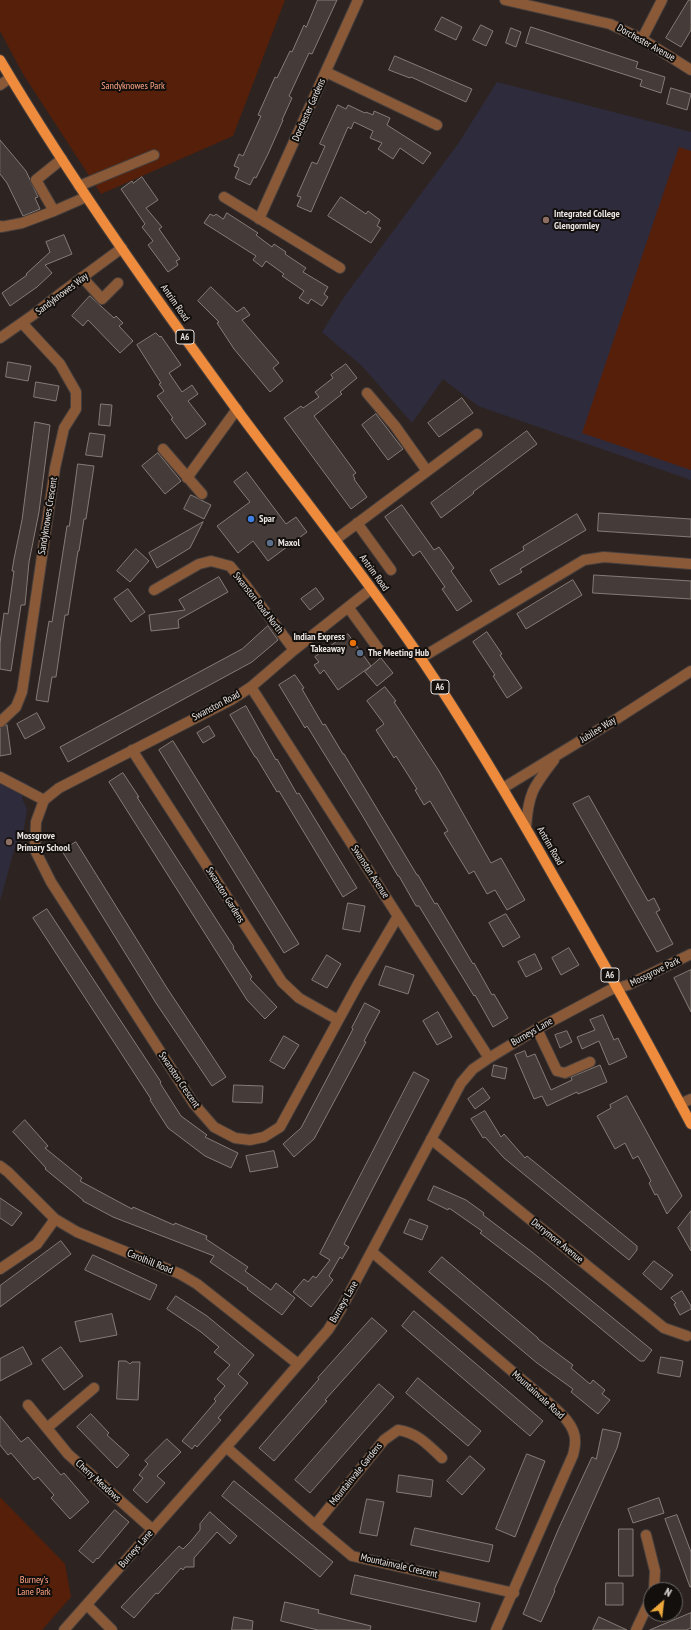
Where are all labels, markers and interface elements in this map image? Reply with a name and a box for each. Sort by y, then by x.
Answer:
street label: Dorchester Avenue [615,22,677,64]
street label: Dorchester Gardens [290,77,328,143]
park label: Sandyknowes Park [101,80,165,92]
place label: Integrated College Glengormley [554,208,620,232]
marker: Integrated College Glengormley [541,215,551,225]
street label: Sandyknowes Way [33,270,91,318]
street label: Antrim Road [158,282,192,324]
road number: A6 [176,330,194,344]
street label: Sandyknowes Crescent [36,477,60,555]
place label: Spar [259,513,275,525]
marker: Spar [246,514,256,524]
place label: Maxol [278,537,300,549]
marker: Maxol [265,538,275,548]
street label: Antrim Road [357,552,391,594]
street label: Swanston Road North [230,570,286,636]
place label: Indian Express Takeaway [293,631,345,654]
marker: Indian Express Takeaway [348,638,358,648]
place label: The Meeting Hub [368,647,429,659]
marker: The Meeting Hub [355,648,365,658]
road number: A6 [431,680,449,694]
street label: Swanston Road [190,688,242,724]
street label: Jubilee Way [578,714,618,746]
street label: Antrim Road [534,825,566,867]
place label: Mossgrove Primary School [17,830,70,854]
marker: Mossgrove Primary School [4,837,14,847]
street label: Swanston Avenue [348,843,392,901]
street label: Swanston Gardens [203,865,247,925]
street label: Mossgrove Park [628,955,682,989]
road number: A6 [601,968,619,982]
street label: Burneys Lane [509,1015,555,1049]
street label: Swanston Crescent [156,1050,202,1110]
street label: Derrymore Avenue [528,1216,586,1266]
street label: Carolhill Road [125,1247,175,1277]
street label: Burneys Lane [327,1279,361,1325]
street label: Mountainvale Road [509,1368,567,1422]
street label: Mountainvale Gardens [327,1440,385,1508]
street label: Cherry Meadows [73,1458,123,1504]
street label: Burneys Lane [116,1528,156,1570]
street label: Mountainvale Crescent [359,1551,439,1581]
park label: Burney's Lane Park [17,1574,51,1598]
north arrow [643,1582,683,1622]
text: N [662,1585,674,1600]

